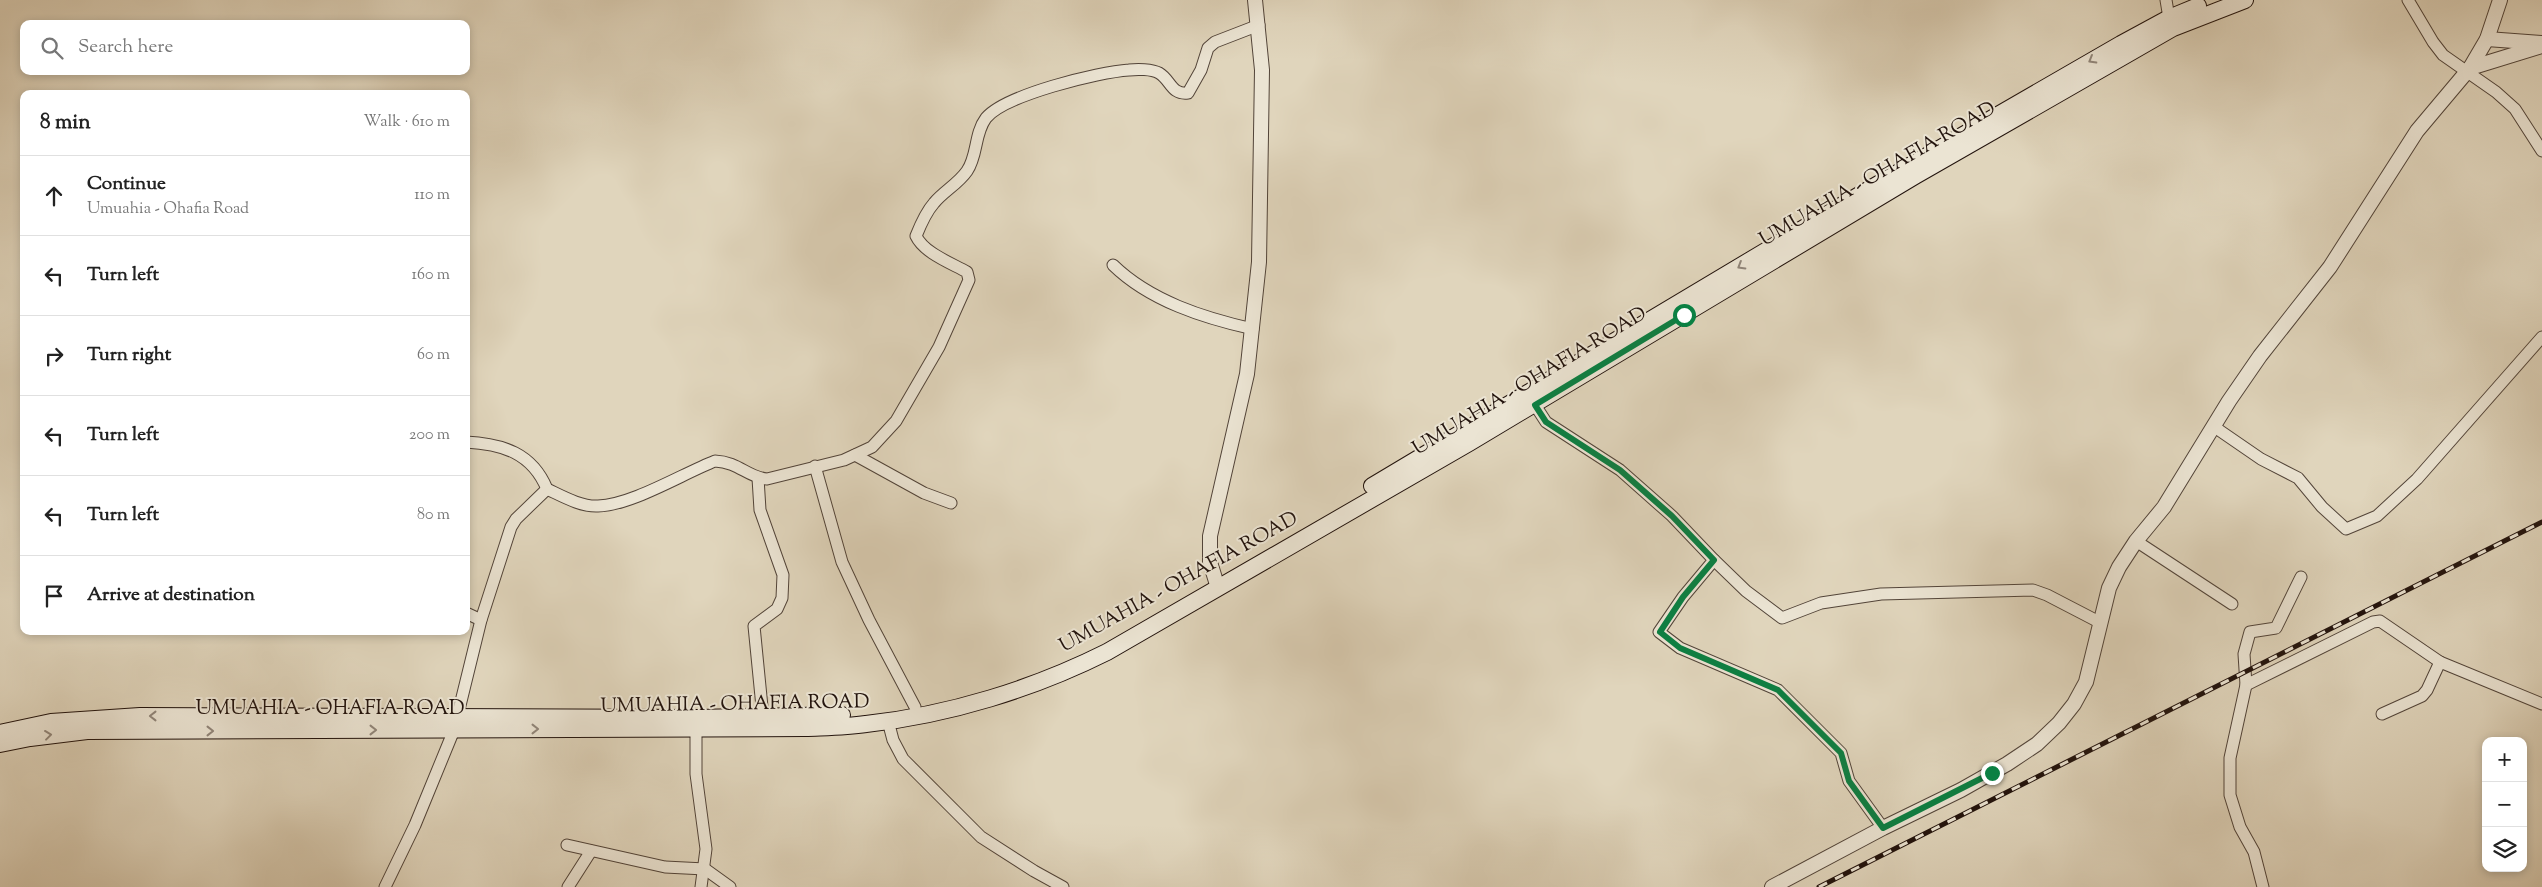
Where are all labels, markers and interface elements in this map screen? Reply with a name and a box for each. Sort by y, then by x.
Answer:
search box [20,20,470,75]
icon: search [38,34,66,62]
text: Search here [78,34,173,61]
one-way arrow [2089,54,2098,64]
street label: UMUAHIA - OHAFIA ROAD [1754,95,2002,255]
text: 8 min [40,108,91,138]
text: Walk · 610 m [363,111,450,134]
text: Continue [87,171,166,198]
icon: ahead [40,182,68,210]
text: 110 m [414,184,450,207]
text: Umuahia - Ohafia Road [87,198,249,221]
one-way arrow [1737,259,1746,269]
icon: left [40,262,68,290]
text: Turn left [87,262,159,289]
text: 160 m [412,264,450,287]
street label: UMUAHIA - OHAFIA ROAD [1407,300,1653,464]
route start [1673,304,1696,327]
icon: right [40,342,68,370]
text: Turn right [87,342,171,369]
text: 60 m [417,344,450,367]
icon: left [40,422,68,450]
text: Turn left [87,422,159,449]
text: 200 m [409,424,450,447]
icon: left [40,502,68,530]
text: Turn left [87,502,159,529]
text: 80 m [417,504,450,527]
street label: UMUAHIA - OHAFIA ROAD [1054,505,1304,661]
icon: arrive [40,582,68,610]
text: Arrive at destination [87,582,255,609]
street label: UMUAHIA - OHAFIA ROAD [600,688,870,722]
street label: UMUAHIA - OHAFIA ROAD [195,695,465,724]
one-way arrow [149,711,156,721]
one-way arrow [532,724,539,734]
one-way arrow [206,725,214,736]
one-way arrow [369,725,377,735]
one-way arrow [44,731,52,741]
map controls [2482,737,2527,872]
button: + [2482,737,2527,782]
route end [1981,762,2004,785]
button: − [2482,782,2527,827]
button: layers [2482,827,2527,872]

